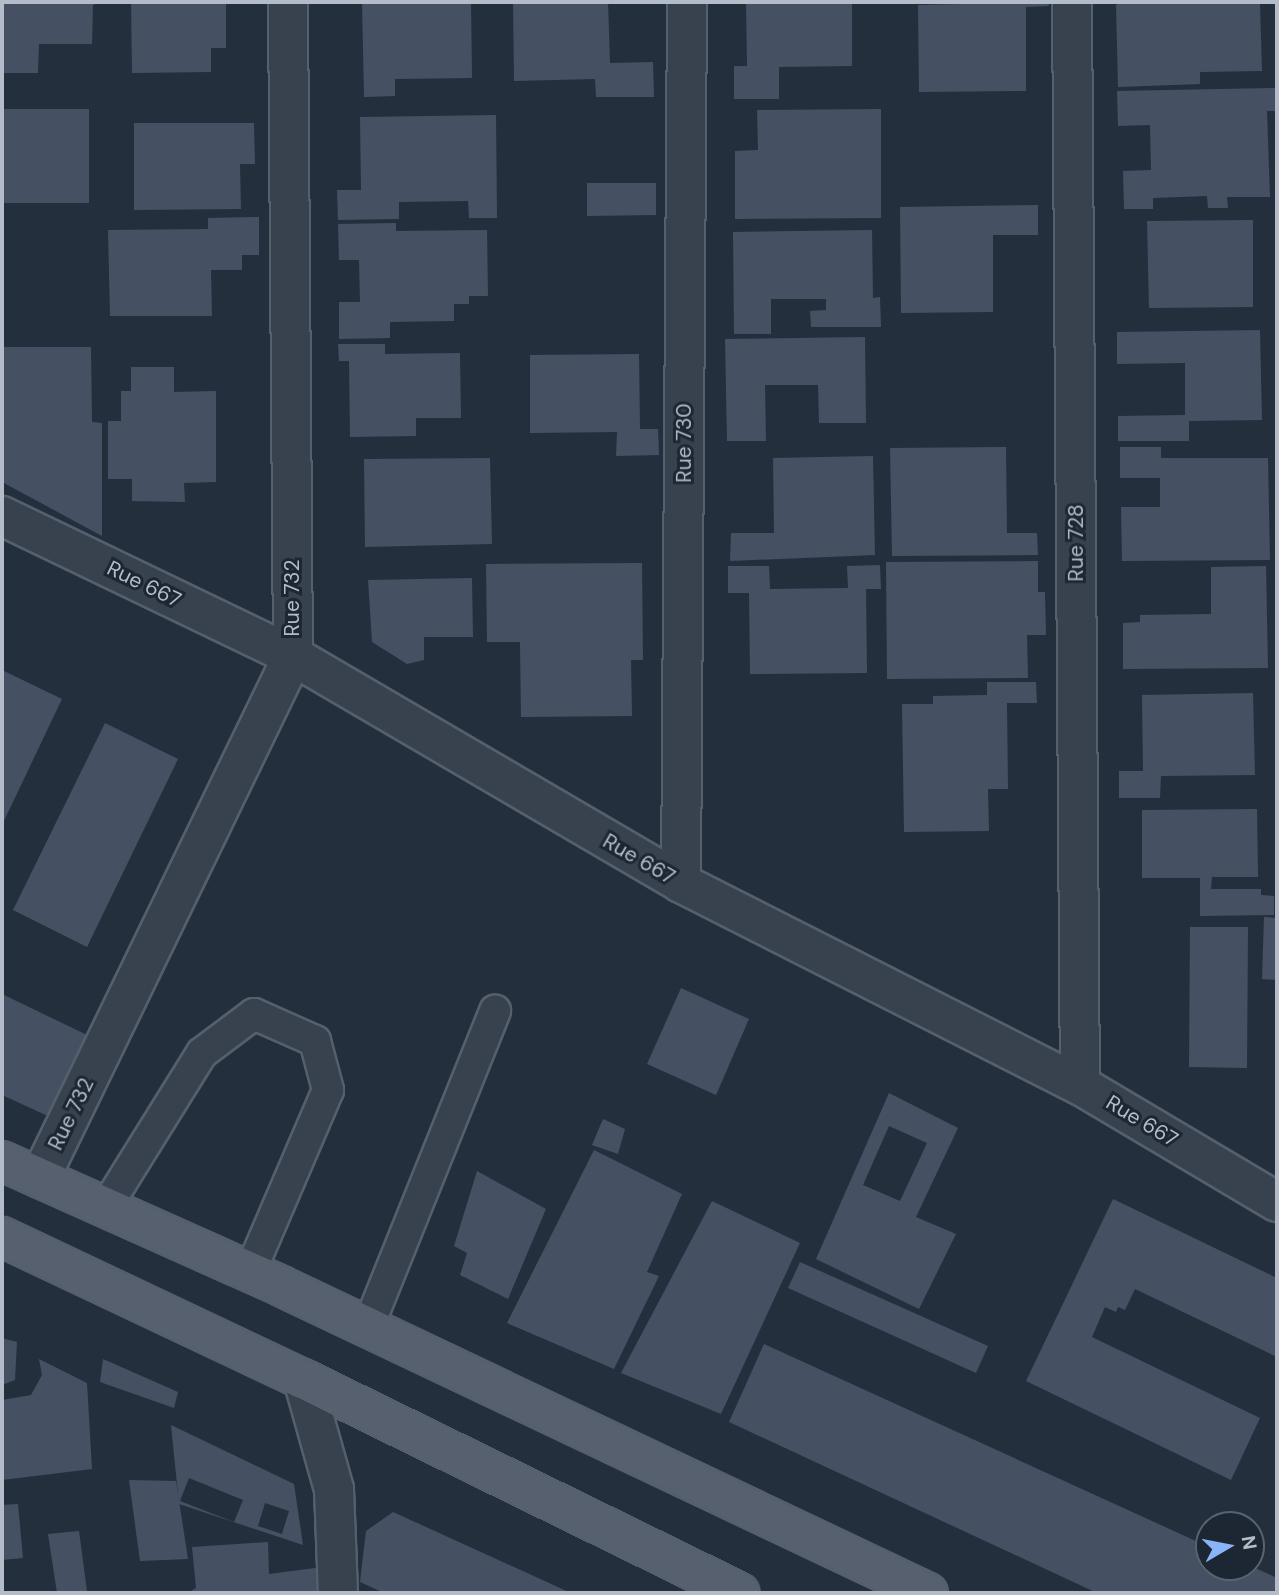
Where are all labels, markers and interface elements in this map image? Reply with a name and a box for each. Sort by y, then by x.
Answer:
street label: Rue 730 [671,403,697,483]
street label: Rue 728 [1063,504,1089,582]
street label: Rue 667 [103,555,185,613]
street label: Rue 732 [279,559,305,637]
street label: Rue 667 [598,828,680,890]
street label: Rue 732 [43,1074,99,1154]
street label: Rue 667 [1102,1090,1182,1152]
north arrow [1195,1511,1265,1581]
text: N [1236,1534,1263,1552]

